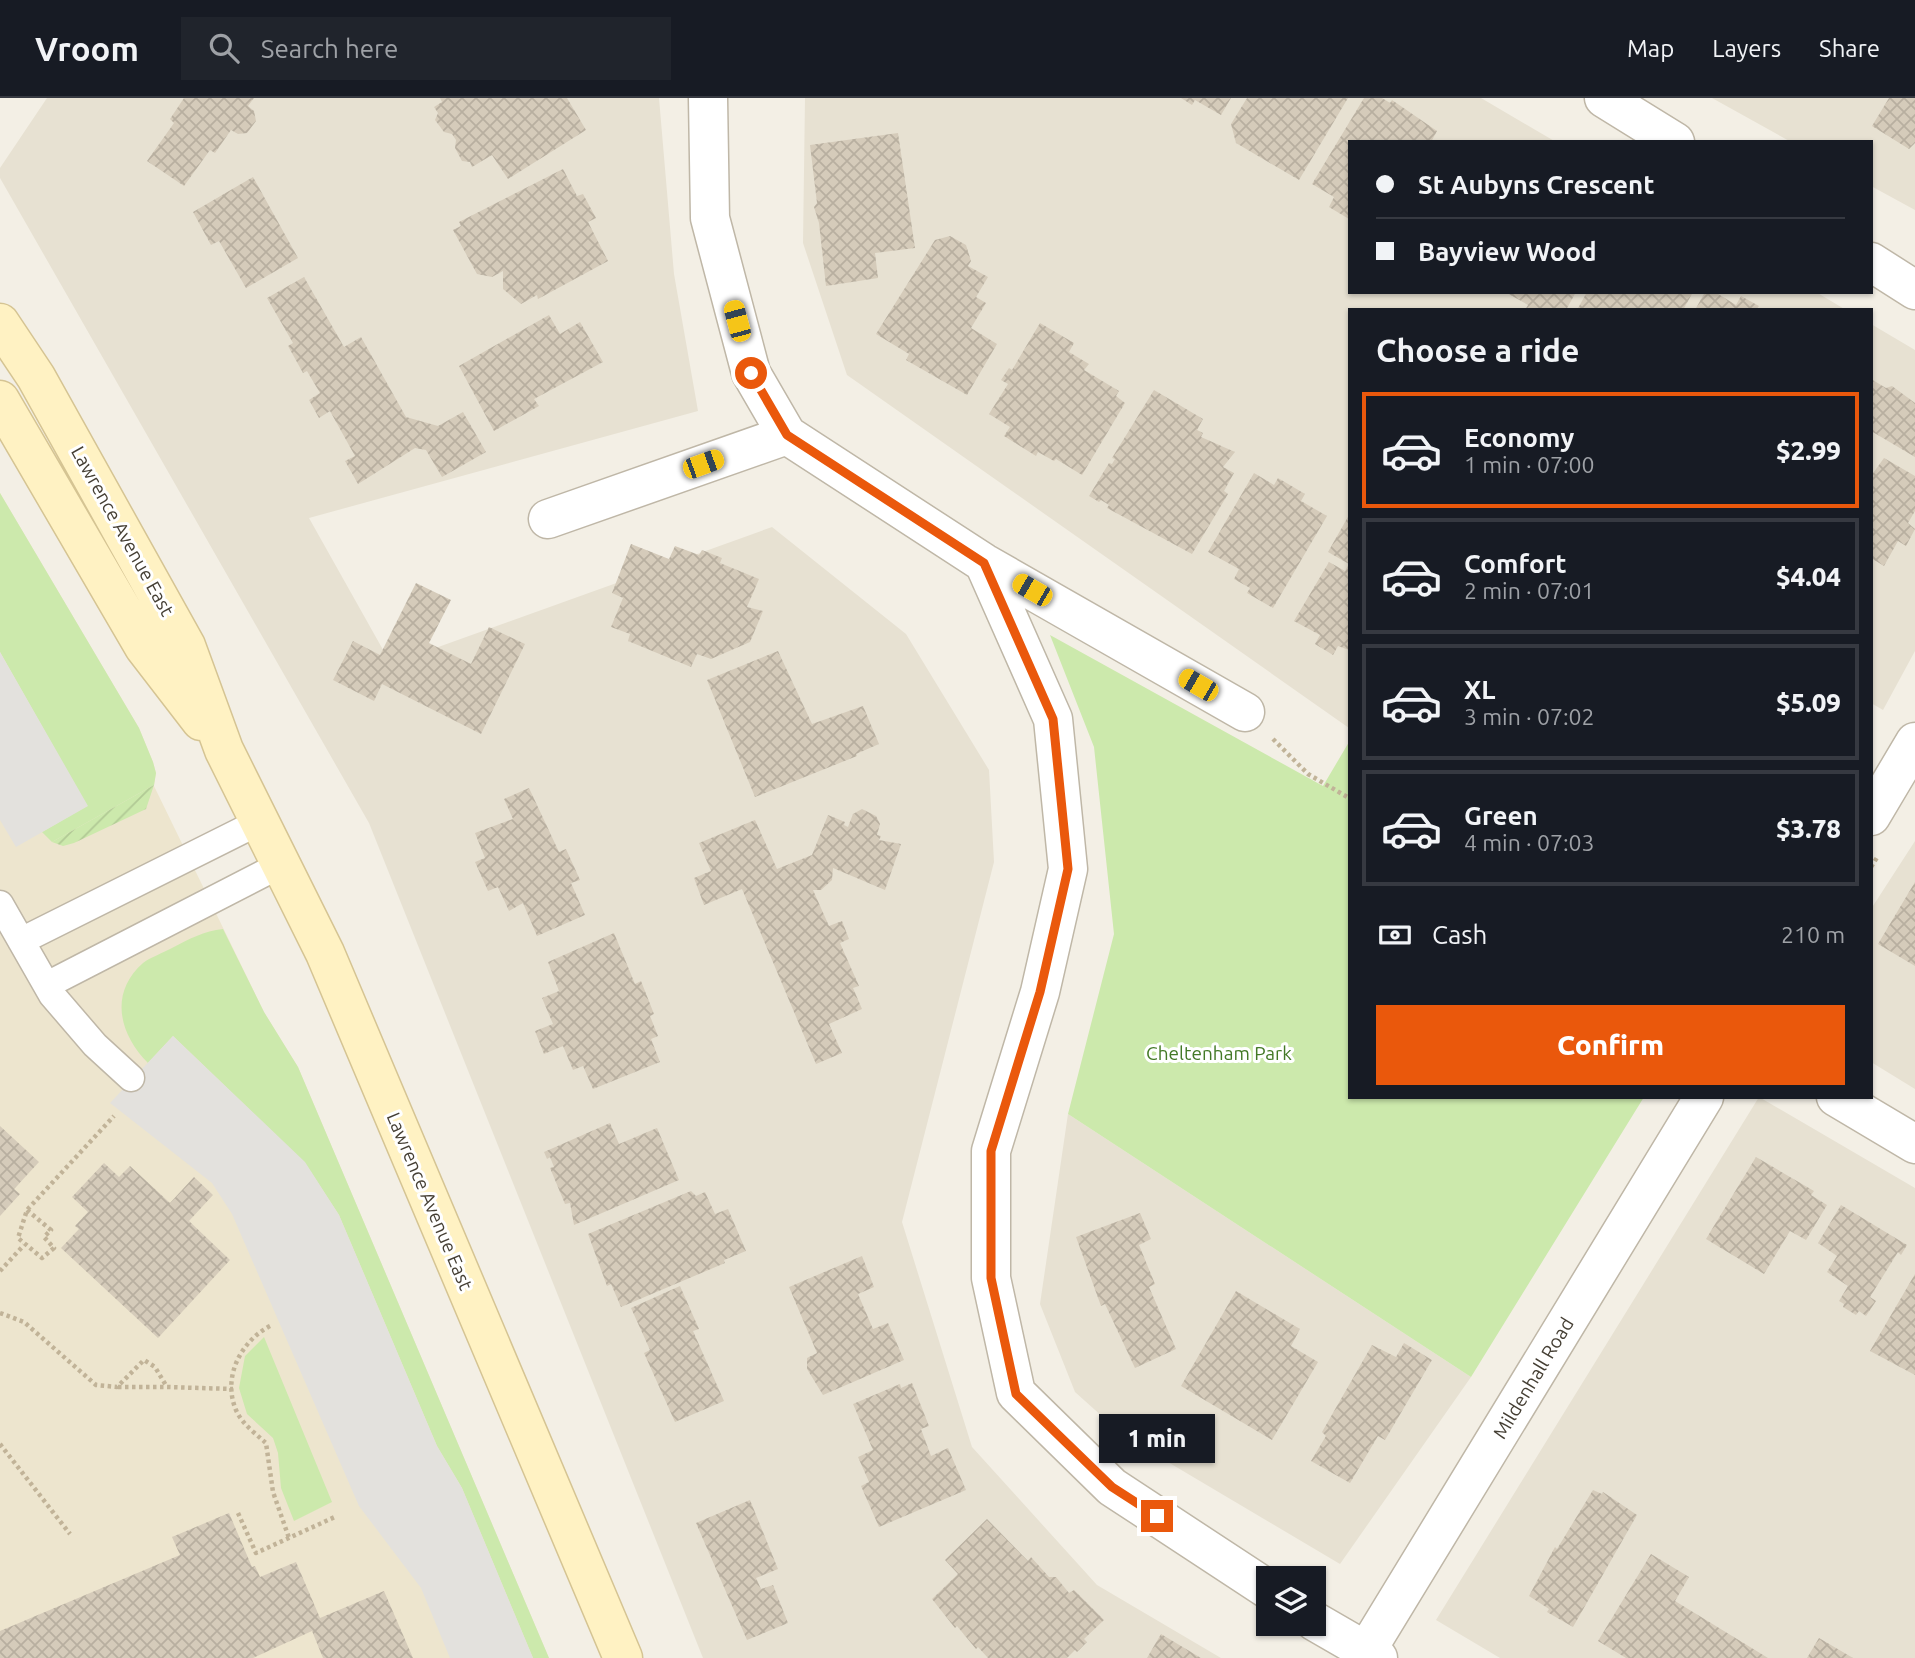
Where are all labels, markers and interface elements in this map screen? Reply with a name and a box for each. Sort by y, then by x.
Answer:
search box [181,17,671,80]
icon: search [205,29,243,67]
text: Vroom [35,30,139,67]
text: Search here [261,34,398,63]
text: Map [1627,35,1674,62]
text: Layers [1712,35,1781,62]
text: Share [1819,35,1880,62]
text: St Aubyns Crescent [1418,170,1654,199]
text: Bayview Wood [1418,237,1597,266]
car [722,298,753,344]
text: Choose a ride [1376,332,1579,368]
route start [735,357,767,389]
icon: car [1380,419,1443,482]
text: Economy [1464,423,1574,452]
text: $2.99 [1776,436,1841,465]
street label: Lawrence Avenue East [67,442,179,620]
car [680,447,727,481]
text: 1 min · 07:00 [1464,452,1595,477]
icon: car [1380,545,1443,608]
text: Comfort [1464,549,1567,578]
text: $4.04 [1776,562,1841,591]
car [1009,570,1056,610]
text: 2 min · 07:01 [1464,578,1595,603]
car [1175,665,1222,705]
icon: car [1380,671,1443,734]
text: XL [1464,675,1495,704]
text: $5.09 [1776,688,1841,717]
text: 3 min · 07:02 [1464,704,1595,729]
icon: car [1380,797,1443,860]
text: Green [1464,801,1538,830]
text: $3.78 [1776,814,1841,843]
text: 4 min · 07:03 [1464,830,1595,855]
icon: cash [1376,916,1414,954]
text: Cash [1432,920,1487,949]
text: 210 m [1781,922,1845,947]
button: Confirm [1376,1005,1845,1085]
park label: Cheltenham Park [1146,1042,1292,1064]
street label: Lawrence Avenue East [383,1109,478,1294]
street label: Mildenhall Road [1488,1313,1578,1443]
callout: 1 min [1099,1414,1215,1464]
text: 1 min [1128,1426,1186,1451]
route end [1141,1500,1173,1532]
map controls [1256,1566,1326,1636]
button: layers [1256,1566,1326,1636]

